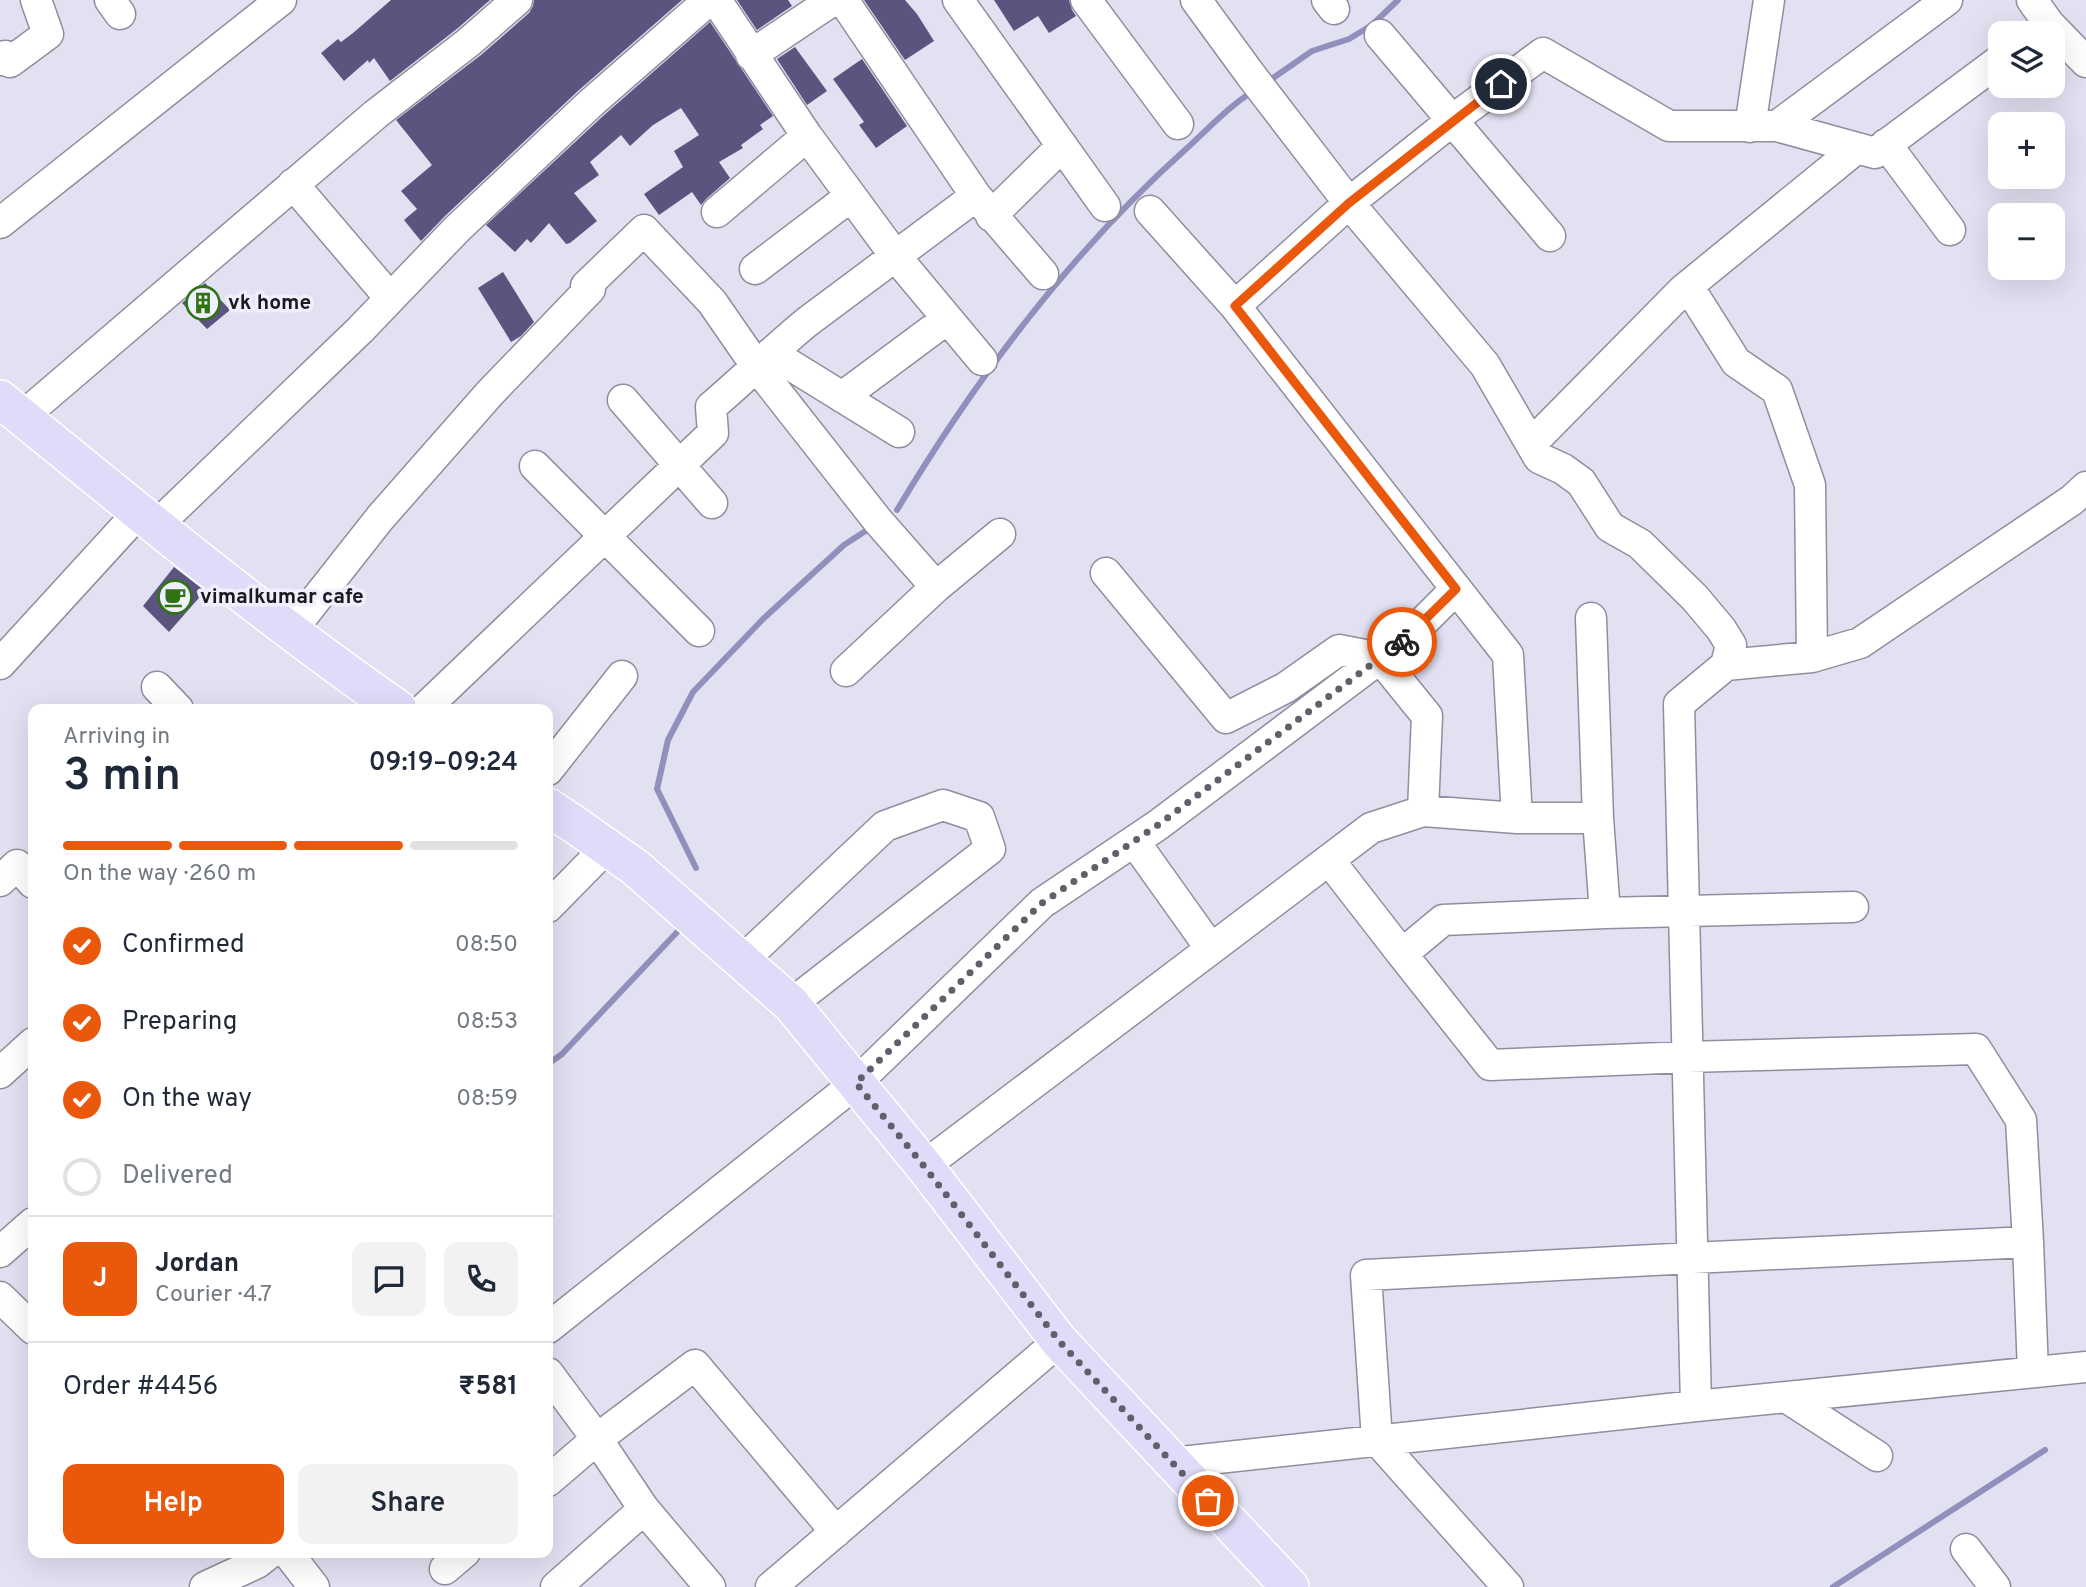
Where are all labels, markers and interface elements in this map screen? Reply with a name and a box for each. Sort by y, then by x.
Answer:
map controls [1988,21,2065,280]
button: layers [1988,21,2065,98]
pin [1471,54,1531,114]
icon: home [1482,65,1520,103]
button: + [1988,112,2065,189]
button: − [1988,203,2065,280]
building icon: vk home [184,284,222,322]
place label: vk home [228,290,311,317]
cafe icon: vimalkumar cafe [156,578,194,616]
place label: vimalkumar cafe [200,584,364,611]
courier [1367,607,1437,677]
icon: bike [1383,623,1421,661]
text: Arriving in [63,723,170,752]
text: 09:19–09:24 [369,747,518,780]
text: 3 min [63,748,181,807]
text: On the way · 260 m [63,860,256,889]
icon: check [63,927,101,965]
text: Confirmed [122,929,245,962]
text: 08:50 [455,931,518,960]
icon: check [63,1004,101,1042]
text: Preparing [122,1006,237,1039]
text: 08:53 [456,1008,518,1037]
icon: check [63,1081,101,1119]
text: On the way [122,1083,252,1116]
text: 08:59 [456,1085,518,1114]
text: Delivered [122,1160,233,1193]
button: chat [352,1242,426,1316]
button: phone [444,1242,518,1316]
text: Jordan [155,1248,239,1281]
text: J [93,1263,107,1296]
text: Courier · 4.7 [155,1281,272,1310]
text: Order #4456 [63,1371,218,1404]
text: ₹581 [458,1371,518,1404]
button: Help [63,1464,284,1544]
button: Share [298,1464,518,1544]
pin [1178,1471,1238,1531]
icon: bag [1189,1482,1227,1520]

